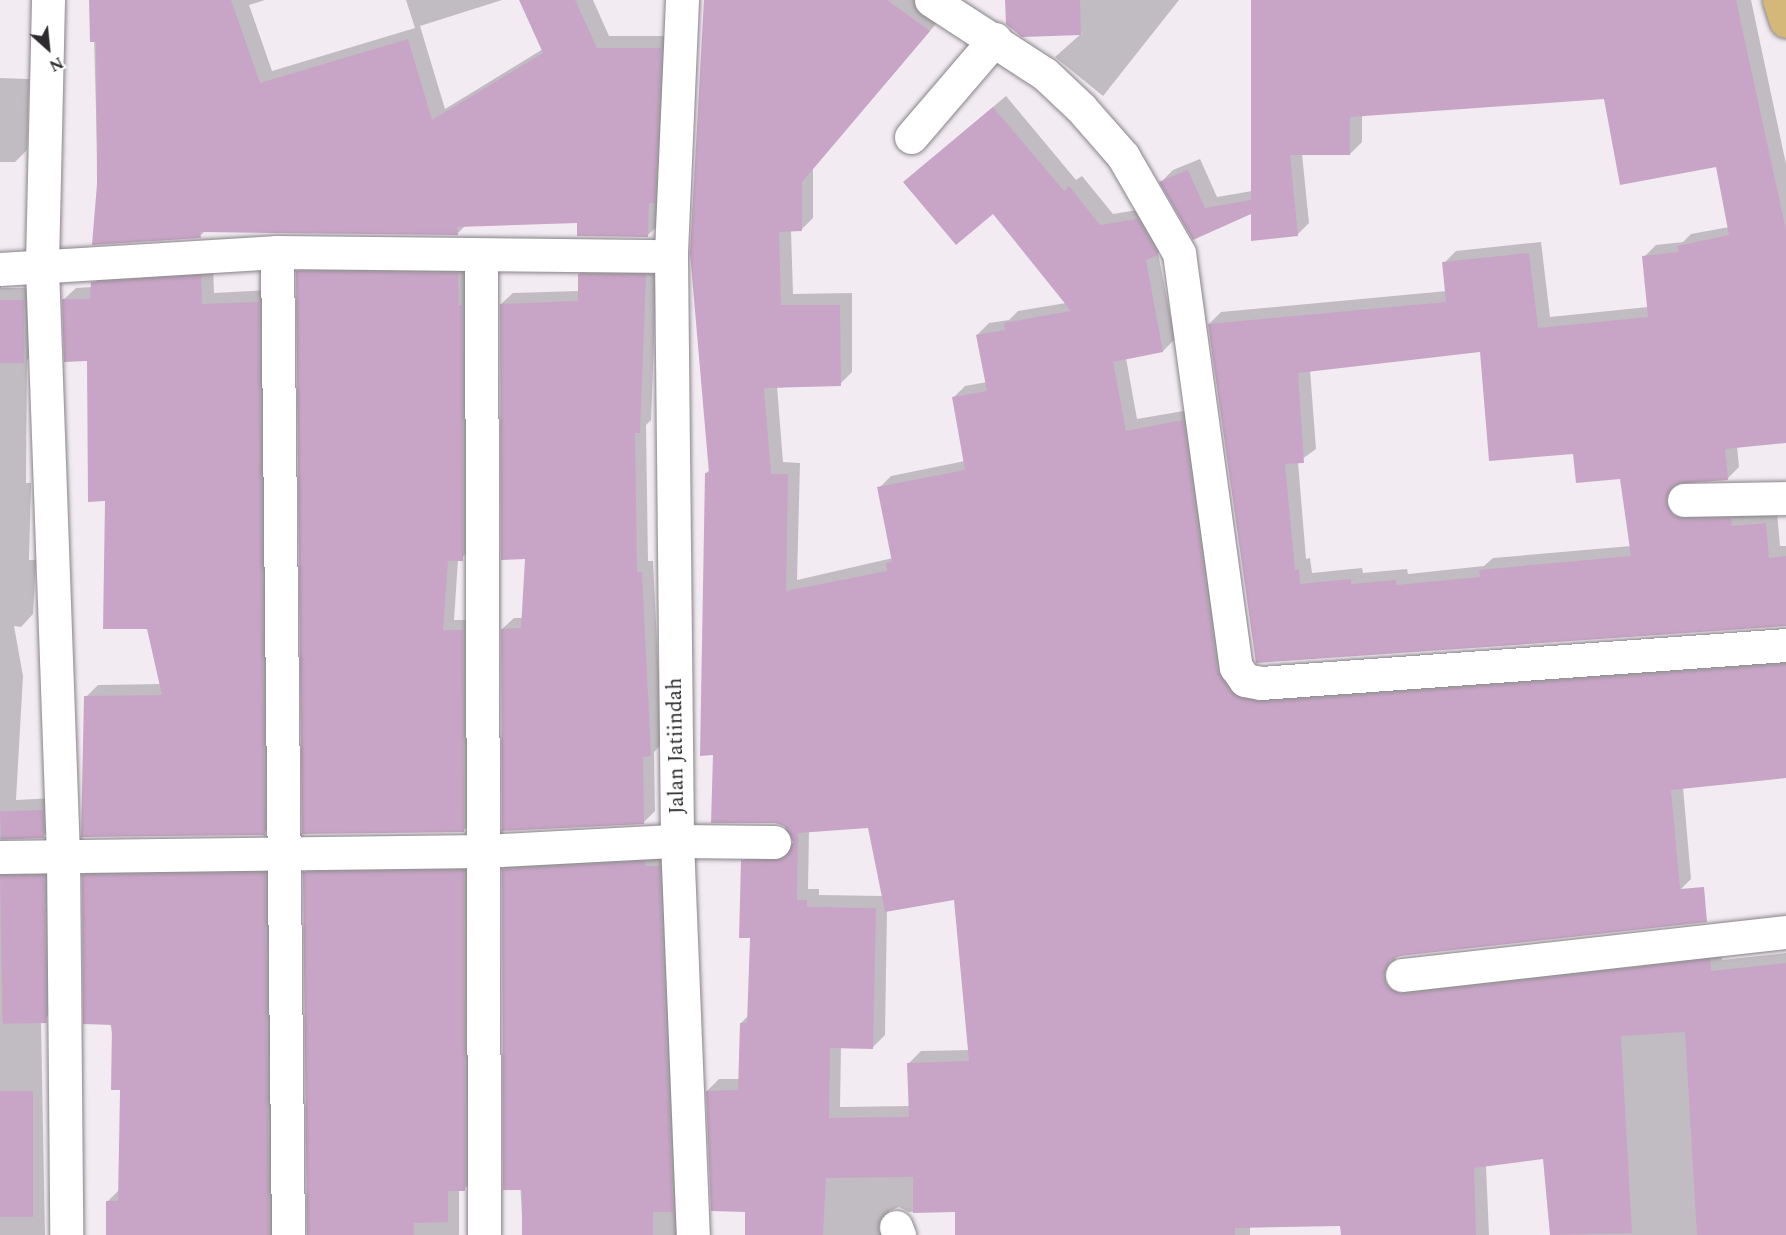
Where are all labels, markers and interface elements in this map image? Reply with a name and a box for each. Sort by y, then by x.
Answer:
north arrow [18,18,78,78]
text: N [45,50,67,78]
street label: Jalan Jatiindah [662,678,690,814]

